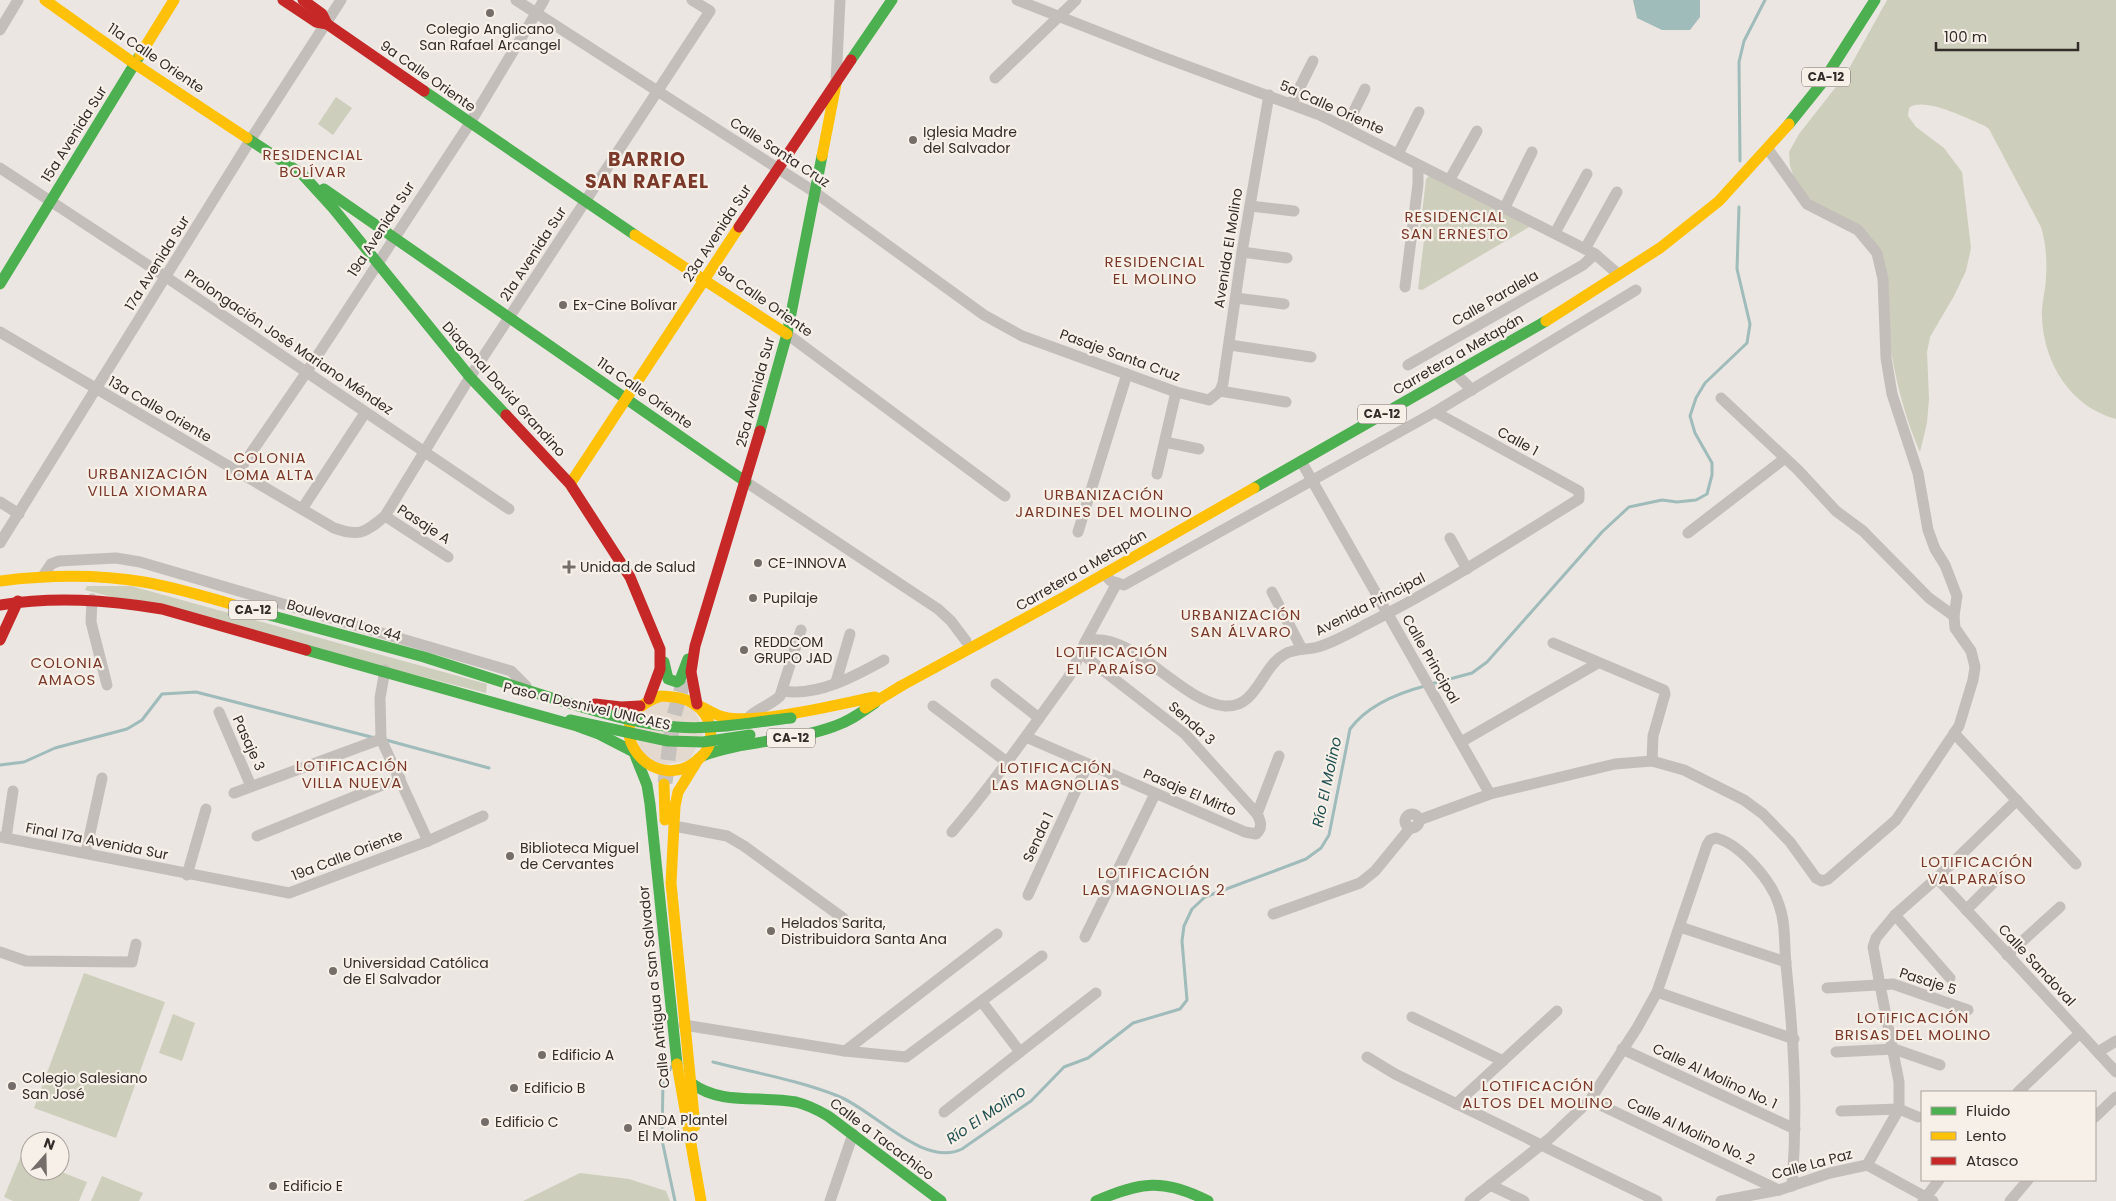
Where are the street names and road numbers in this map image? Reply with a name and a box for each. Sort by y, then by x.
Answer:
street label: 11a Calle Oriente [104,18,209,98]
street label: 9a Calle Oriente [376,35,480,117]
road number: CA-12 [1802,68,1850,86]
street label: 5a Calle Oriente [1276,75,1388,139]
street label: 15a Avenida Sur [36,82,112,186]
street label: Calle Santa Cruz [726,112,834,192]
street label: 19a Avenida Sur [343,177,419,281]
street label: 23a Avenida Sur [678,180,756,286]
street label: Avenida El Molino [1209,187,1247,309]
street label: 21a Avenida Sur [495,203,571,305]
street label: 17a Avenida Sur [120,212,194,314]
street label: 9a Calle Oriente [713,260,817,342]
street label: Prolongación José Mariano Méndez [181,264,397,420]
street label: Calle Paralela [1448,265,1542,331]
street label: Carretera a Metapán [1389,308,1527,400]
street label: Diagonal David Grandino [438,317,570,461]
street label: Pasaje Santa Cruz [1057,324,1183,386]
street label: 25a Avenida Sur [731,335,779,449]
street label: 11a Calle Oriente [593,352,697,434]
street label: 13a Calle Oriente [105,371,216,447]
road number: CA-12 [1358,404,1406,424]
street label: Calle 1 [1494,422,1542,460]
street label: Pasaje A [394,499,454,549]
street label: Carretera a Metapán [1012,524,1150,616]
street label: Avenida Principal [1312,568,1428,640]
street label: Boulevard Los 44 [285,594,404,646]
road number: CA-12 [229,600,277,620]
street label: Calle Principal [1397,611,1465,707]
street label: Paso a Desnivel UNICAES [501,677,673,735]
street label: Senda 3 [1164,697,1220,749]
street label: Pasaje 3 [228,712,270,774]
road number: CA-12 [767,728,815,748]
street label: Pasaje El Mirto [1140,763,1240,821]
street label: Senda 1 [1018,809,1058,865]
street label: Final 17a Avenida Sur [24,817,170,865]
street label: 19a Calle Oriente [289,825,406,885]
street label: Calle Antigua a San Salvador [633,885,675,1089]
street label: Calle Sandoval [1994,920,2080,1010]
street label: Pasaje 5 [1897,962,1959,1000]
street label: Calle Al Molino No. 1 [1649,1038,1781,1114]
street label: Calle a Tacachico [826,1093,938,1185]
street label: Calle Al Molino No. 2 [1624,1093,1758,1169]
street label: Calle La Paz [1769,1144,1855,1184]

